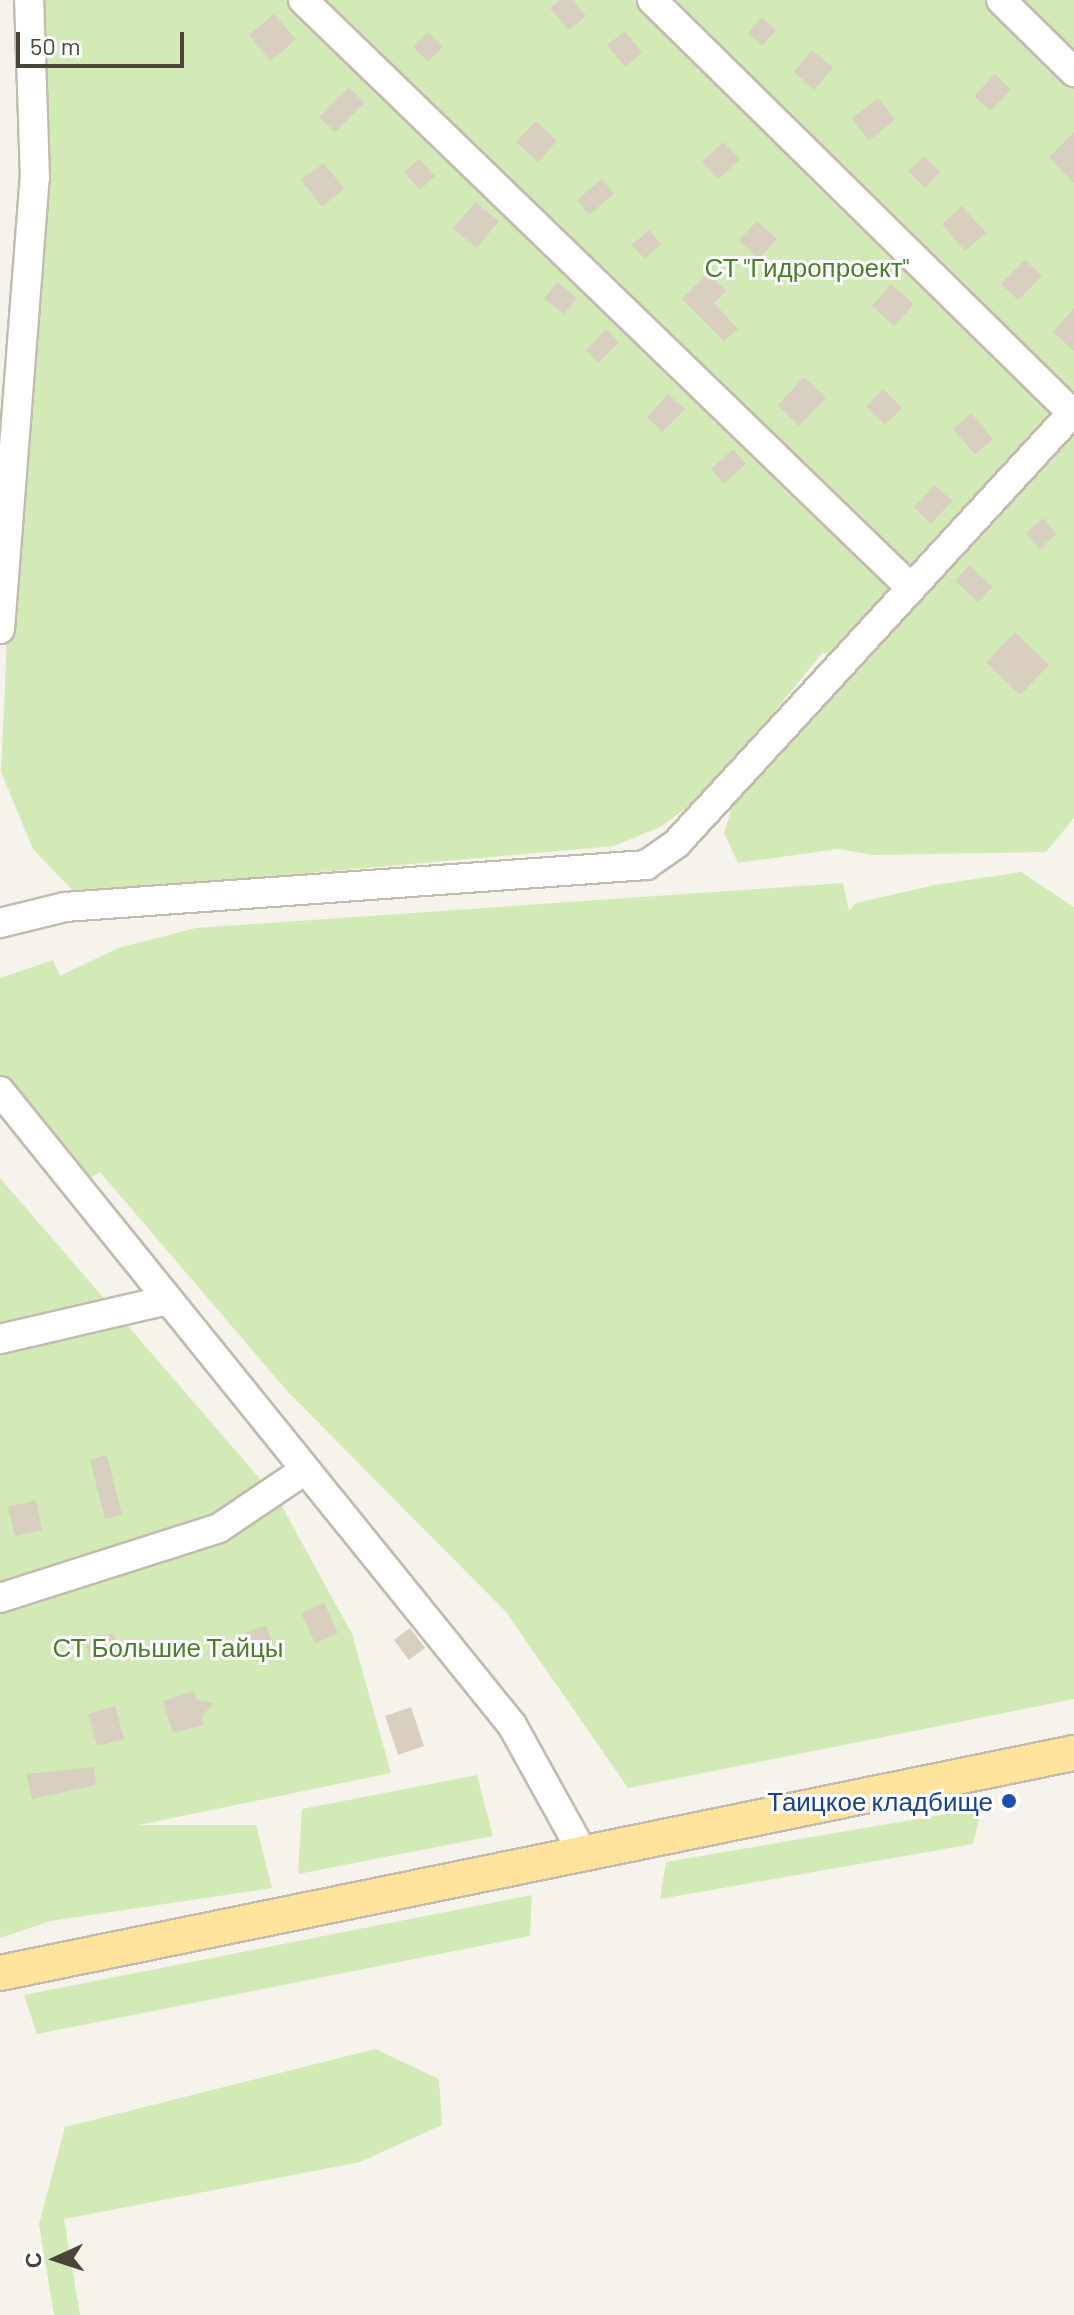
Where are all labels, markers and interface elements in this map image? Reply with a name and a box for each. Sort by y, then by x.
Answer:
scale bar [20,16,188,66]
text: 50 m [30,31,81,60]
park label: СТ "Гидропроект" [705,251,909,283]
park label: СТ Большие Тайцы [53,1631,283,1663]
place label: Таицкое кладбище [767,1785,993,1817]
marker: Таицкое кладбище [1000,1792,1018,1810]
north arrow [16,2219,96,2299]
text: С [19,2252,45,2269]

